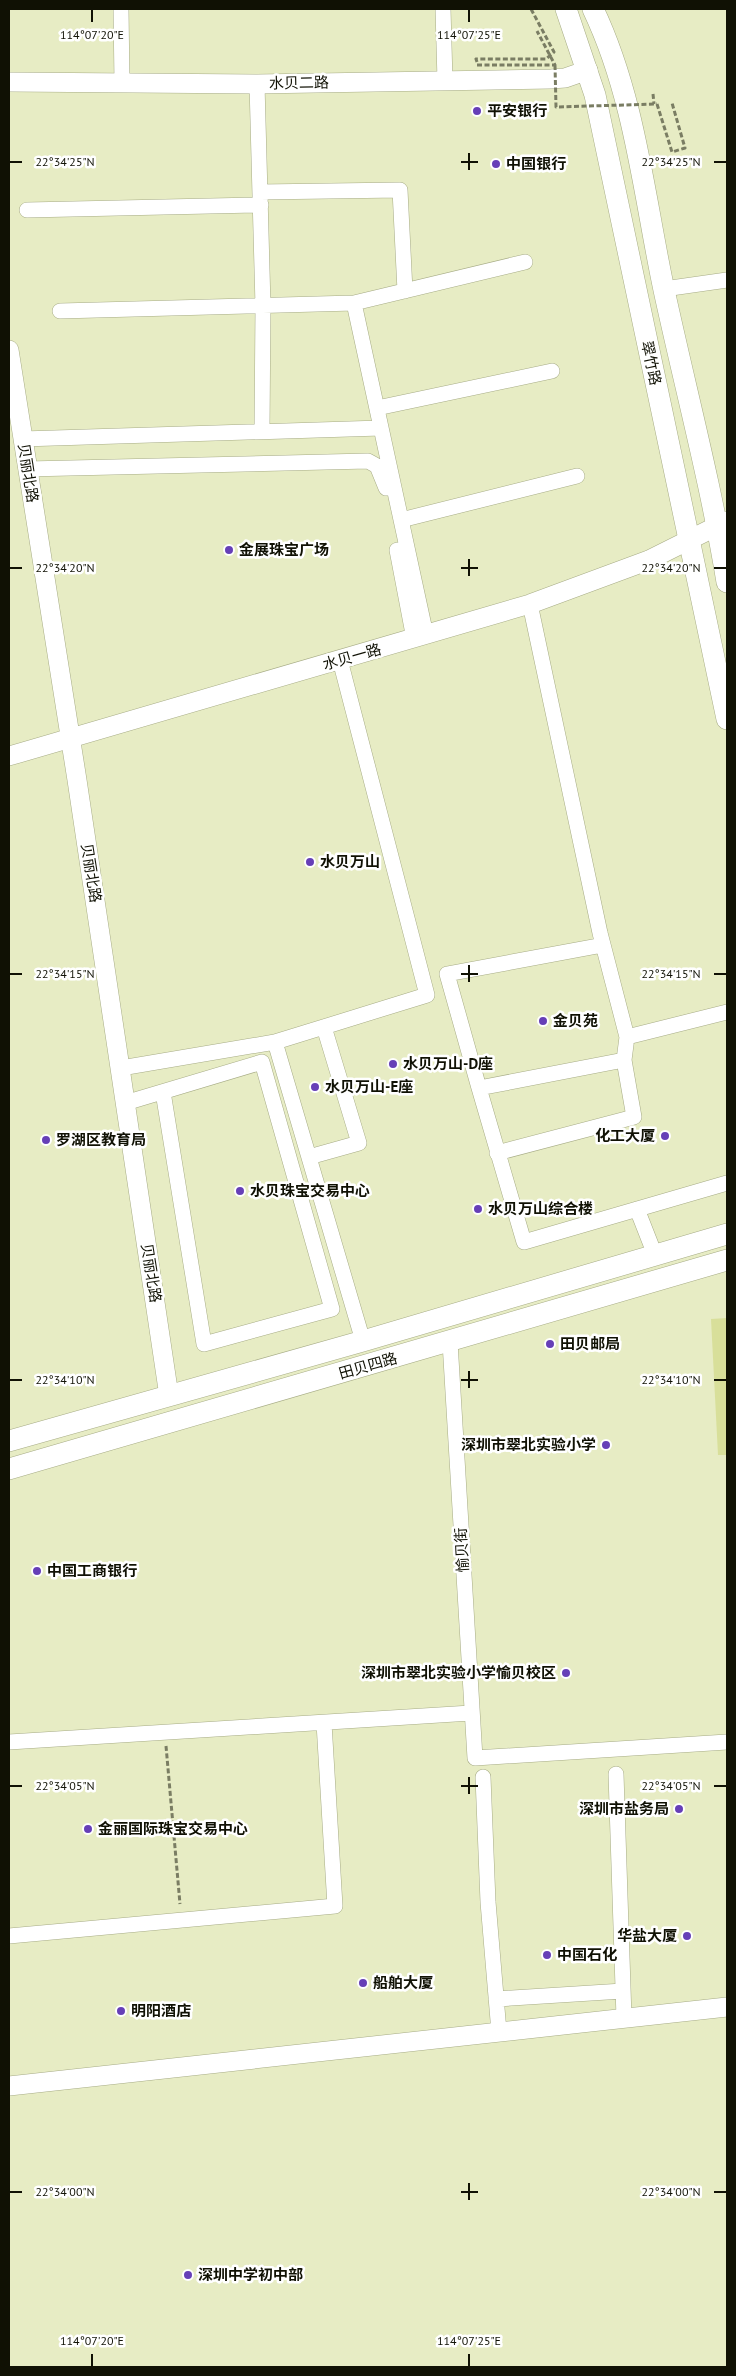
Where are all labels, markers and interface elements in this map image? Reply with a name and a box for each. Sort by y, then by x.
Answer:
text: 114°07'20"E [60,27,124,42]
text: 114°07'25"E [437,27,501,42]
street label: 水贝二路 [269,72,329,93]
place label: 平安银行 [487,101,547,120]
marker: 平安银行 [471,105,483,117]
text: 22°34'25"N [35,154,95,169]
place label: 中国银行 [506,154,566,173]
text: 22°34'25"N [641,154,701,169]
marker: 中国银行 [490,158,502,170]
street label: 翠竹路 [638,339,665,387]
street label: 贝丽北路 [14,442,43,504]
place label: 金展珠宝广场 [239,540,329,559]
marker: 金展珠宝广场 [223,544,235,556]
text: 22°34'20"N [35,560,95,575]
text: 22°34'20"N [641,560,701,575]
street label: 水贝一路 [320,639,383,674]
street label: 贝丽北路 [77,842,106,904]
place label: 水贝万山 [320,852,380,871]
marker: 水贝万山 [304,856,316,868]
text: 22°34'15"N [35,966,95,981]
text: 22°34'15"N [641,966,701,981]
place label: 金贝苑 [553,1011,598,1030]
marker: 金贝苑 [537,1015,549,1027]
place label: 水贝万山-D座 [403,1054,493,1073]
marker: 水贝万山-D座 [387,1058,399,1070]
place label: 水贝万山-E座 [325,1077,413,1096]
marker: 水贝万山-E座 [309,1081,321,1093]
place label: 化工大厦 [595,1126,655,1145]
place label: 罗湖区教育局 [56,1130,146,1149]
marker: 化工大厦 [659,1130,671,1142]
marker: 罗湖区教育局 [40,1134,52,1146]
place label: 水贝珠宝交易中心 [250,1181,370,1200]
marker: 水贝珠宝交易中心 [234,1185,246,1197]
place label: 水贝万山综合楼 [488,1199,593,1218]
marker: 水贝万山综合楼 [472,1203,484,1215]
street label: 贝丽北路 [137,1242,166,1304]
place label: 田贝邮局 [560,1334,620,1353]
marker: 田贝邮局 [544,1338,556,1350]
street label: 田贝四路 [336,1348,399,1383]
text: 22°34'10"N [35,1372,95,1387]
text: 22°34'10"N [641,1372,701,1387]
place label: 深圳市翠北实验小学 [461,1435,596,1454]
marker: 深圳市翠北实验小学 [600,1439,612,1451]
street label: 愉贝街 [451,1527,472,1573]
place label: 中国工商银行 [47,1561,137,1580]
marker: 中国工商银行 [31,1565,43,1577]
place label: 深圳市翠北实验小学愉贝校区 [361,1663,556,1682]
marker: 深圳市翠北实验小学愉贝校区 [560,1667,572,1679]
text: 22°34'05"N [35,1778,95,1793]
text: 22°34'05"N [641,1778,701,1793]
place label: 深圳市盐务局 [579,1799,669,1818]
marker: 深圳市盐务局 [673,1803,685,1815]
place label: 金丽国际珠宝交易中心 [98,1819,248,1838]
marker: 金丽国际珠宝交易中心 [82,1823,94,1835]
place label: 华盐大厦 [617,1926,677,1945]
marker: 华盐大厦 [681,1930,693,1942]
place label: 中国石化 [557,1945,617,1964]
marker: 中国石化 [541,1949,553,1961]
place label: 船舶大厦 [373,1973,433,1992]
marker: 船舶大厦 [357,1977,369,1989]
place label: 明阳酒店 [131,2001,191,2020]
marker: 明阳酒店 [115,2005,127,2017]
text: 22°34'00"N [35,2184,95,2199]
text: 22°34'00"N [641,2184,701,2199]
place label: 深圳中学初中部 [198,2265,303,2284]
marker: 深圳中学初中部 [182,2269,194,2281]
text: 114°07'20"E [60,2333,124,2348]
text: 114°07'25"E [437,2333,501,2348]

